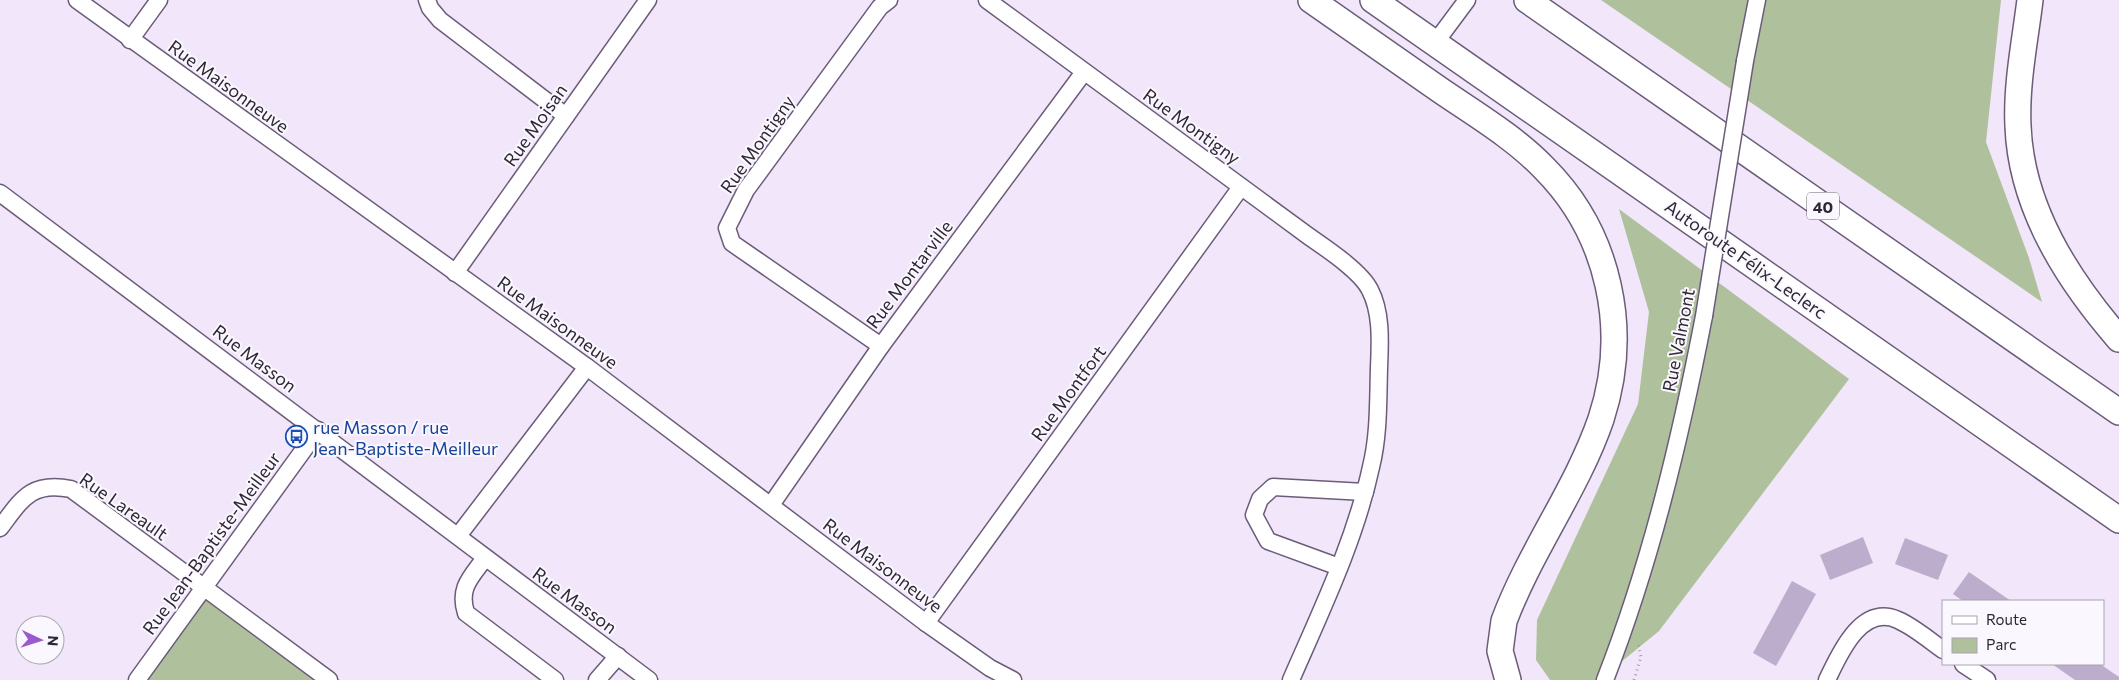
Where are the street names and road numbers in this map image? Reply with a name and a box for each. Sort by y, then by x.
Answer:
street label: Rue Maisonneuve [164,35,294,137]
street label: Rue Moisan [499,80,571,170]
street label: Rue Montigny [1139,83,1245,169]
street label: Rue Montigny [715,91,799,197]
road number: 40 [1807,192,1839,220]
street label: Autoroute Félix-Leclerc [1661,195,1831,323]
street label: Rue Montarville [861,216,957,332]
street label: Rue Maisonneuve [493,271,623,373]
street label: Rue Valmont [1657,287,1699,393]
street label: Rue Masson [209,319,301,397]
street label: Rue Montfort [1026,341,1110,445]
street label: Rue Jean-Baptiste-Meilleur [137,447,285,639]
street label: Rue Lareault [76,468,172,544]
street label: Rue Maisonneuve [819,513,947,617]
street label: Rue Masson [529,562,621,638]

